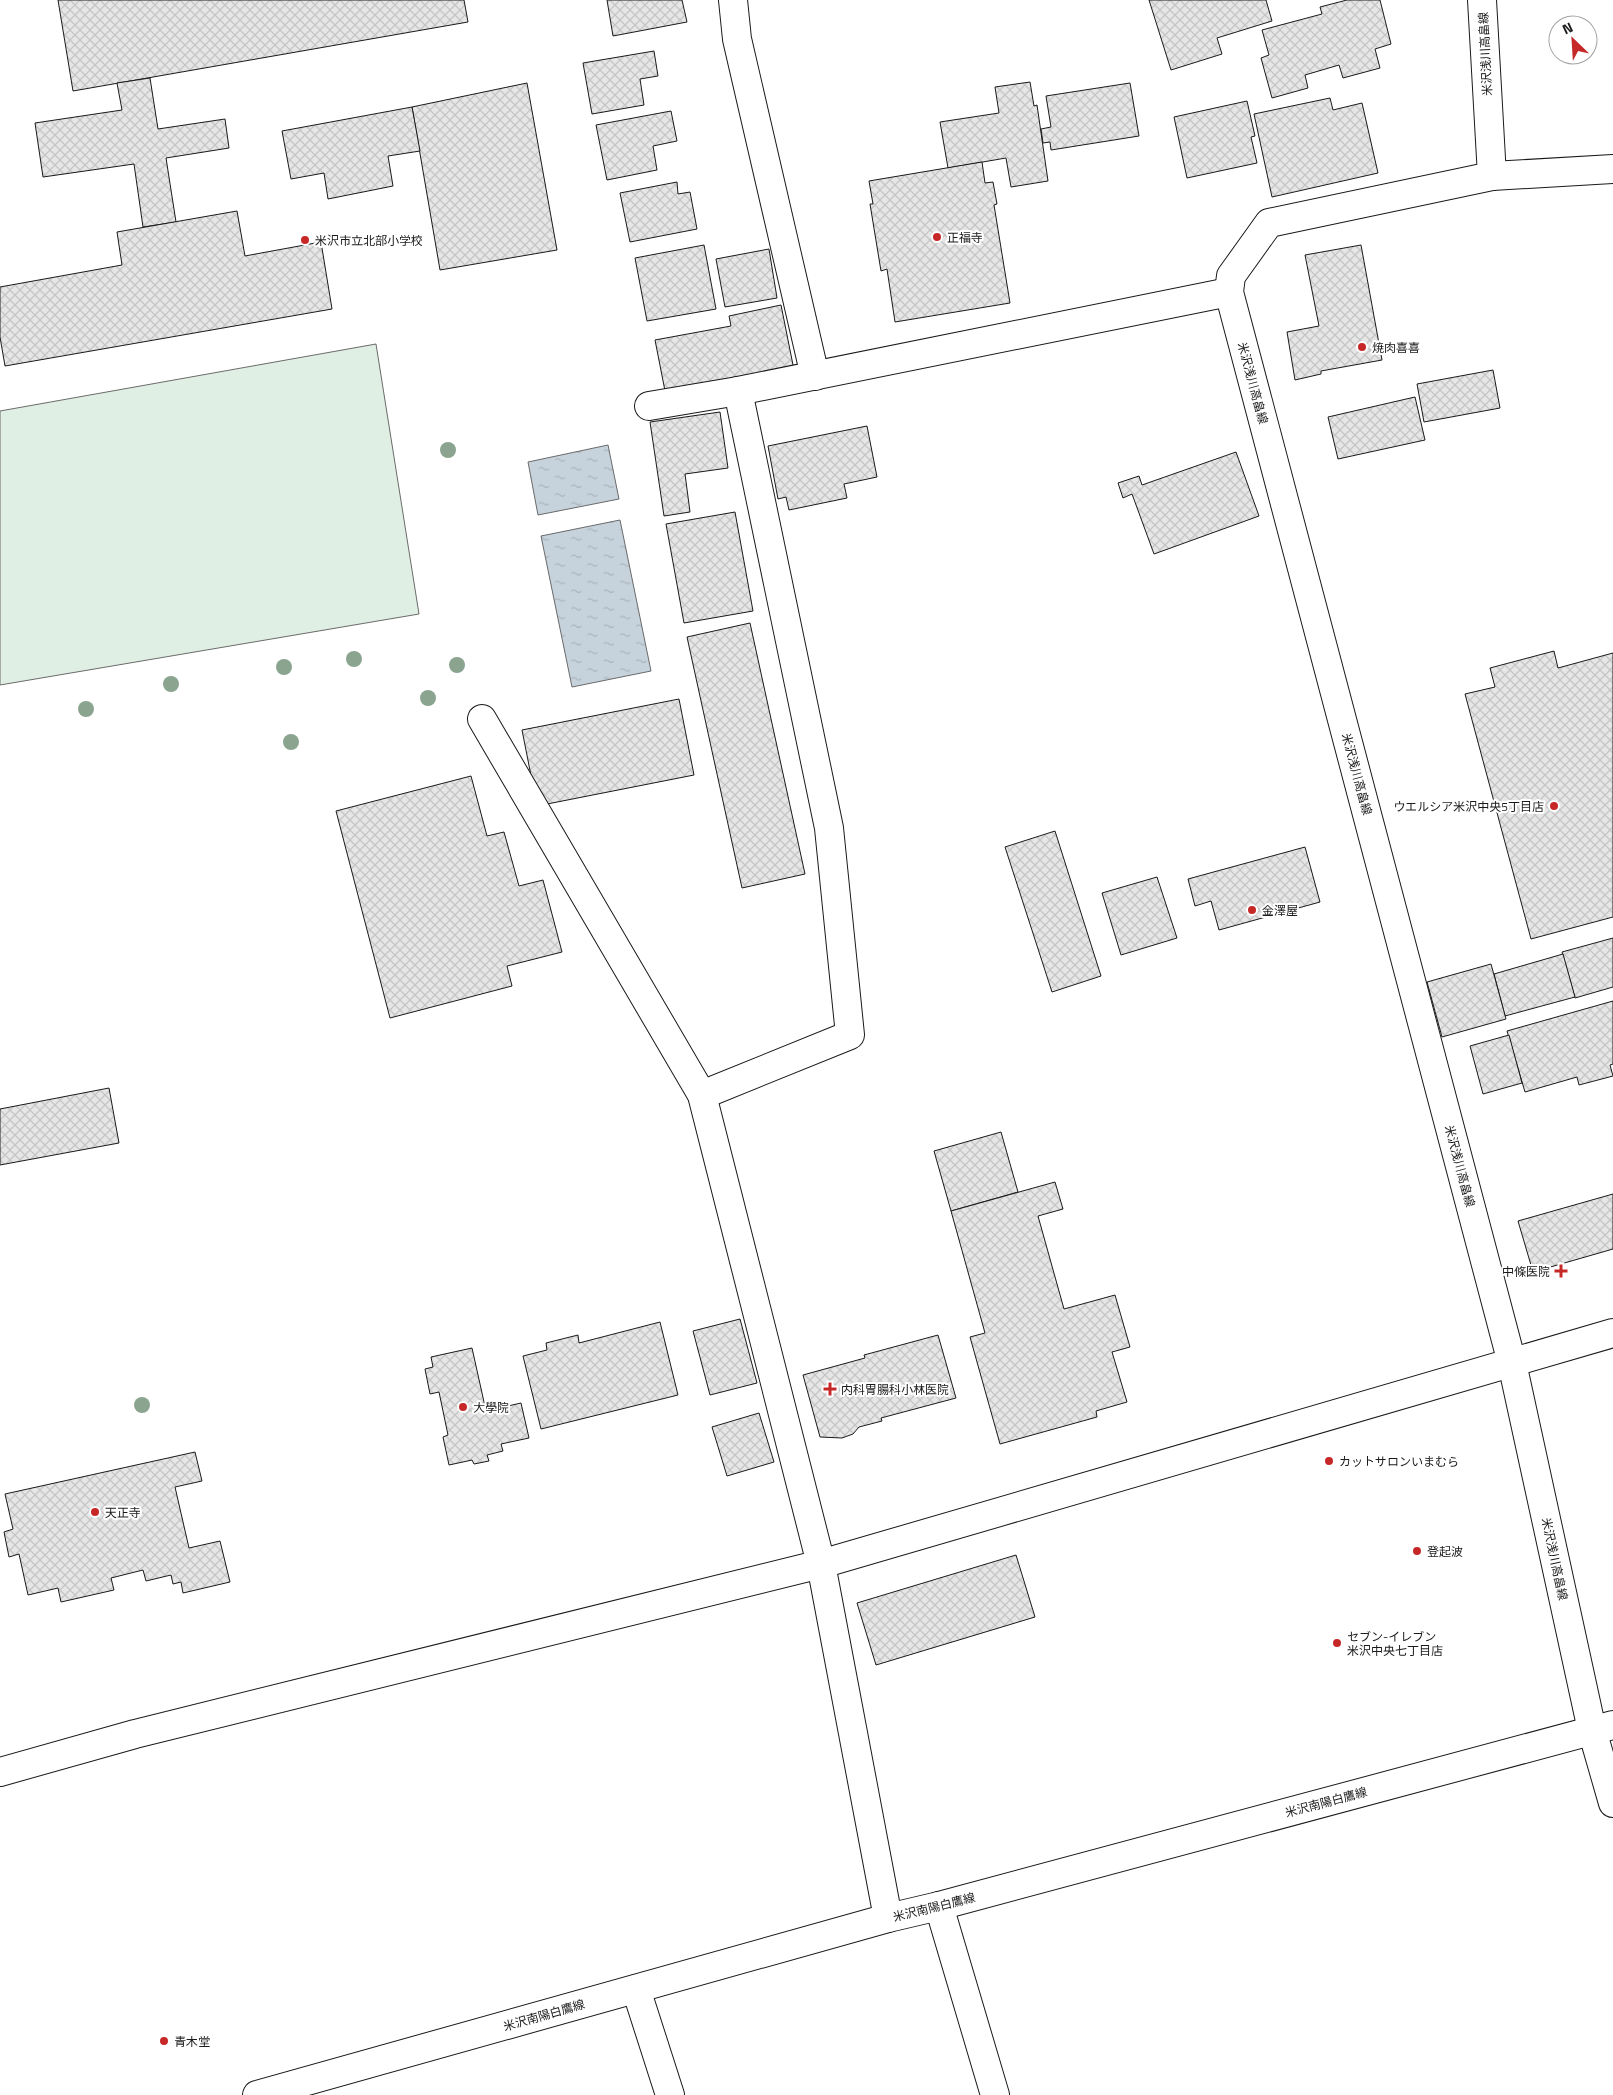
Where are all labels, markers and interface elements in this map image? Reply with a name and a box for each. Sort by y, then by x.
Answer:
street label: 米沢浅川高畠線 [1473,12,1497,96]
north arrow [1548,15,1598,65]
text: N [1558,16,1576,39]
place label: 正福寺 [947,228,983,247]
place label: 米沢市立北部小学校 [315,231,423,250]
marker: 正福寺 [931,231,943,243]
marker: 米沢市立北部小学校 [299,234,311,246]
place label: 焼肉喜喜 [1372,338,1420,357]
street label: 米沢浅川高畠線 [1233,340,1273,426]
marker: 焼肉喜喜 [1356,341,1368,353]
street label: 米沢浅川高畠線 [1337,731,1377,817]
place label: ウエルシア米沢中央5丁目店 [1393,797,1544,816]
marker: ウエルシア米沢中央5丁目店 [1548,800,1560,812]
place label: 金澤屋 [1262,901,1298,920]
marker: 金澤屋 [1246,904,1258,916]
street label: 米沢浅川高畠線 [1440,1123,1480,1209]
place label: 中條医院 [1502,1262,1550,1281]
marker: 中條医院 [1554,1264,1568,1278]
place label: 内科胃腸科小林医院 [841,1380,949,1399]
marker: 内科胃腸科小林医院 [823,1382,837,1396]
place label: 大學院 [473,1398,509,1417]
marker: 大學院 [457,1401,469,1413]
place label: カットサロンいまむら [1339,1452,1459,1471]
marker: カットサロンいまむら [1323,1455,1335,1467]
place label: 天正寺 [105,1503,141,1522]
marker: 天正寺 [89,1506,101,1518]
street label: 米沢浅川高畠線 [1537,1516,1573,1602]
place label: 登起波 [1427,1542,1463,1561]
marker: 登起波 [1411,1545,1423,1557]
place label: セブン-イレブン 米沢中央七丁目店 [1347,1627,1443,1660]
marker: セブン-イレブン 米沢中央七丁目店 [1331,1637,1343,1649]
street label: 米沢南陽白鷹線 [1283,1782,1369,1822]
street label: 米沢南陽白鷹線 [891,1888,977,1926]
street label: 米沢南陽白鷹線 [501,1994,587,2036]
place label: 青木堂 [174,2032,210,2051]
marker: 青木堂 [158,2035,170,2047]

